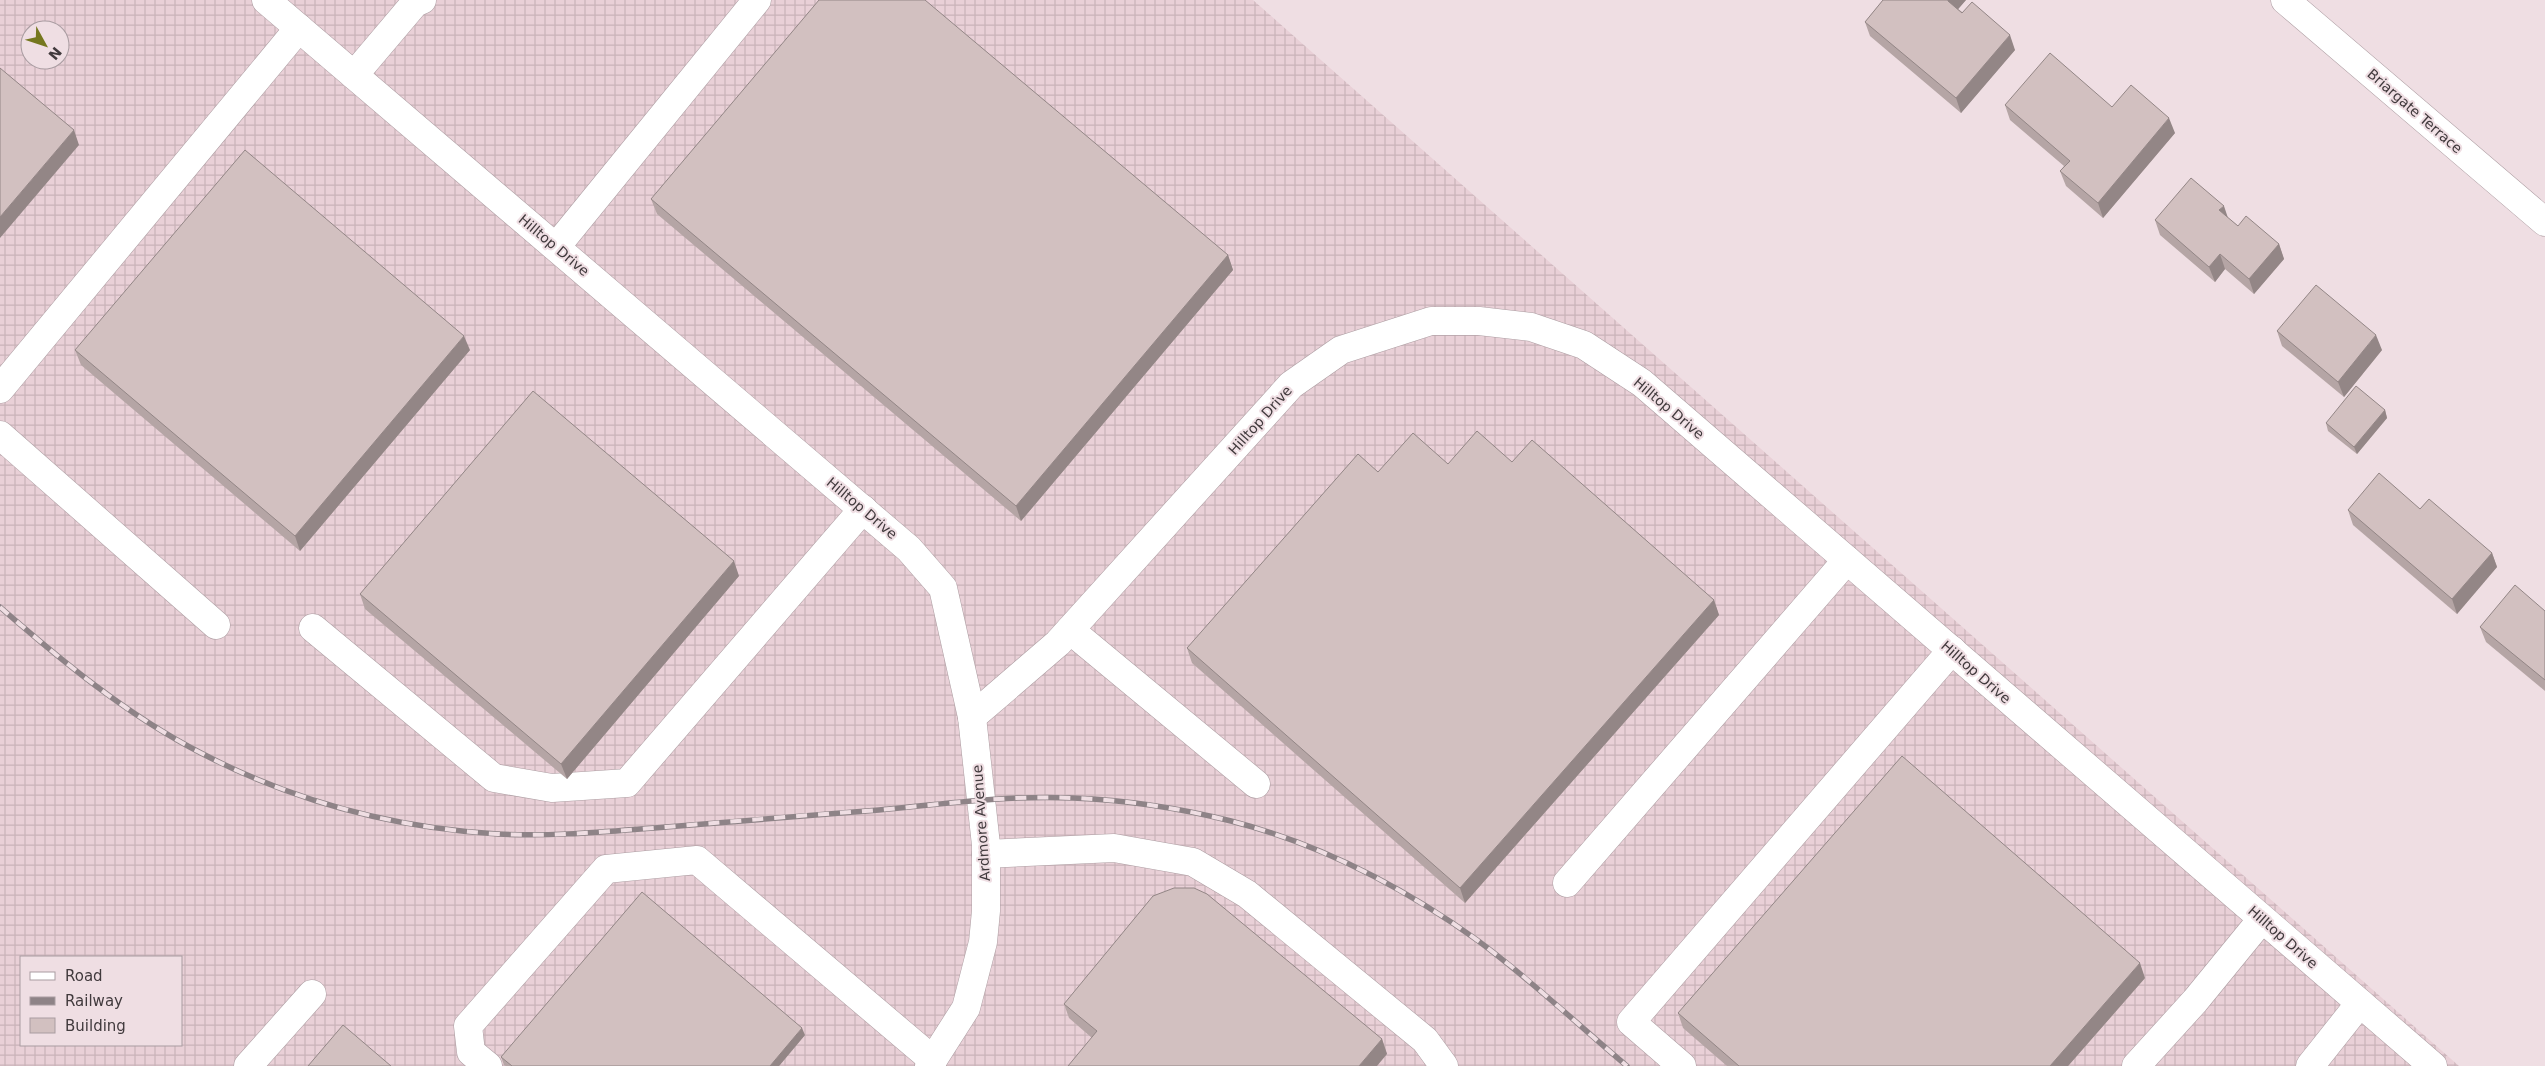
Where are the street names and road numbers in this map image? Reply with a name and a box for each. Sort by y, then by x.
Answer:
street label: Briargate Terrace [2364,65,2466,157]
street label: Hilltop Drive [516,211,592,279]
street label: Hilltop Drive [1631,374,1707,442]
street label: Hilltop Drive [1225,382,1295,458]
street label: Hilltop Drive [824,474,900,542]
street label: Hilltop Drive [1938,637,2014,707]
street label: Ardmore Avenue [969,764,993,882]
street label: Hilltop Drive [2245,902,2321,972]

